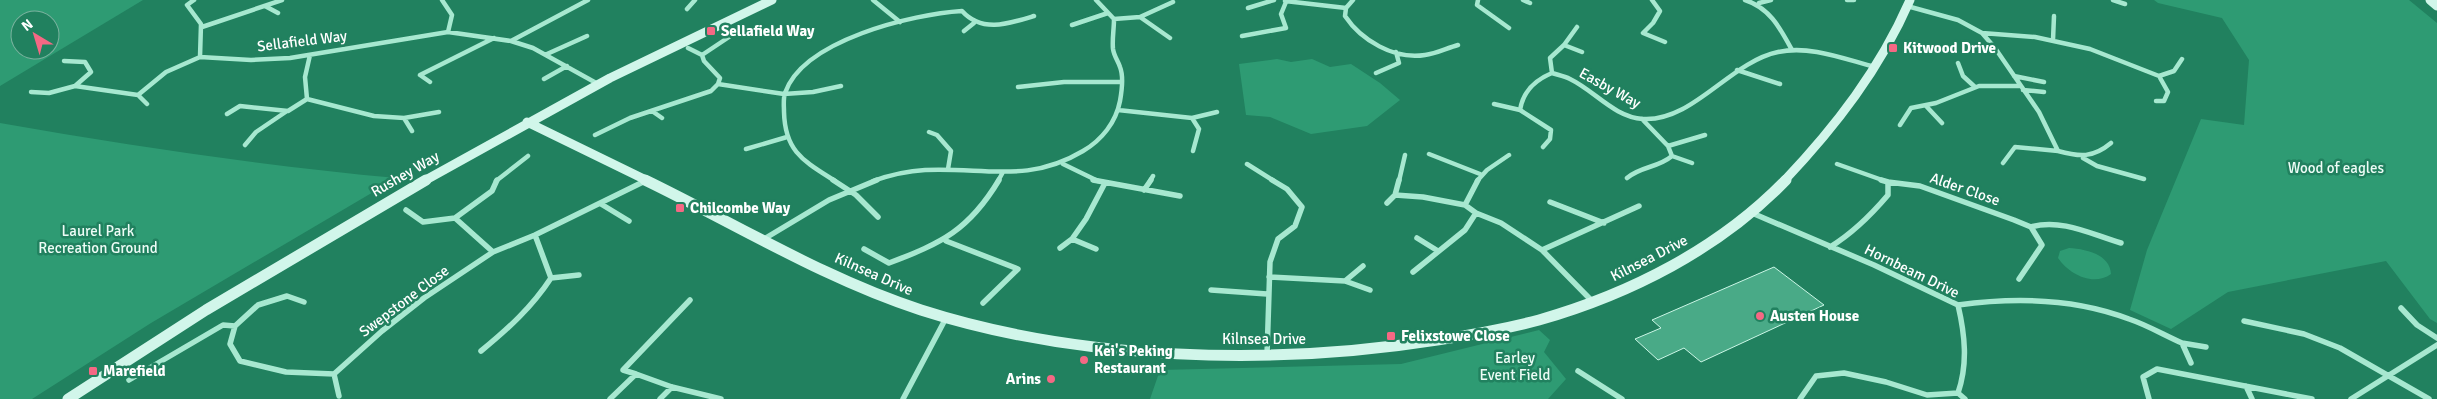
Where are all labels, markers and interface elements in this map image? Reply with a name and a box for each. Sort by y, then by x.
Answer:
north arrow [10,10,60,60]
text: N [18,15,36,35]
place label: Sellafield Way [721,22,815,40]
marker: Sellafield Way [705,25,717,37]
street label: Sellafield Way [256,27,348,55]
place label: Kitwood Drive [1903,39,1996,57]
marker: Kitwood Drive [1887,42,1899,54]
street label: Easby Way [1576,64,1644,112]
street label: Rushey Way [368,147,442,201]
park label: Wood of eagles [2288,159,2385,177]
street label: Alder Close [1928,169,2002,209]
place label: Chilcombe Way [690,199,791,217]
marker: Chilcombe Way [674,202,686,214]
park label: Laurel Park Recreation Ground [38,222,158,257]
street label: Kilnsea Drive [1607,231,1691,285]
street label: Hornbeam Drive [1862,240,1962,302]
street label: Kilnsea Drive [832,249,916,299]
street label: Swepstone Close [356,261,452,341]
place label: Austen House [1770,307,1859,325]
marker: Austen House [1754,310,1766,322]
place label: Felixstowe Close [1401,327,1510,345]
street label: Kilnsea Drive [1222,330,1306,348]
marker: Felixstowe Close [1385,330,1397,342]
place label: Kei's Peking Restaurant [1094,342,1173,377]
park label: Earley Event Field [1480,349,1550,384]
marker: Kei's Peking Restaurant [1078,354,1090,366]
place label: Marefield [103,362,166,380]
marker: Marefield [87,365,99,377]
place label: Arins [1006,370,1041,388]
marker: Arins [1045,373,1057,385]

